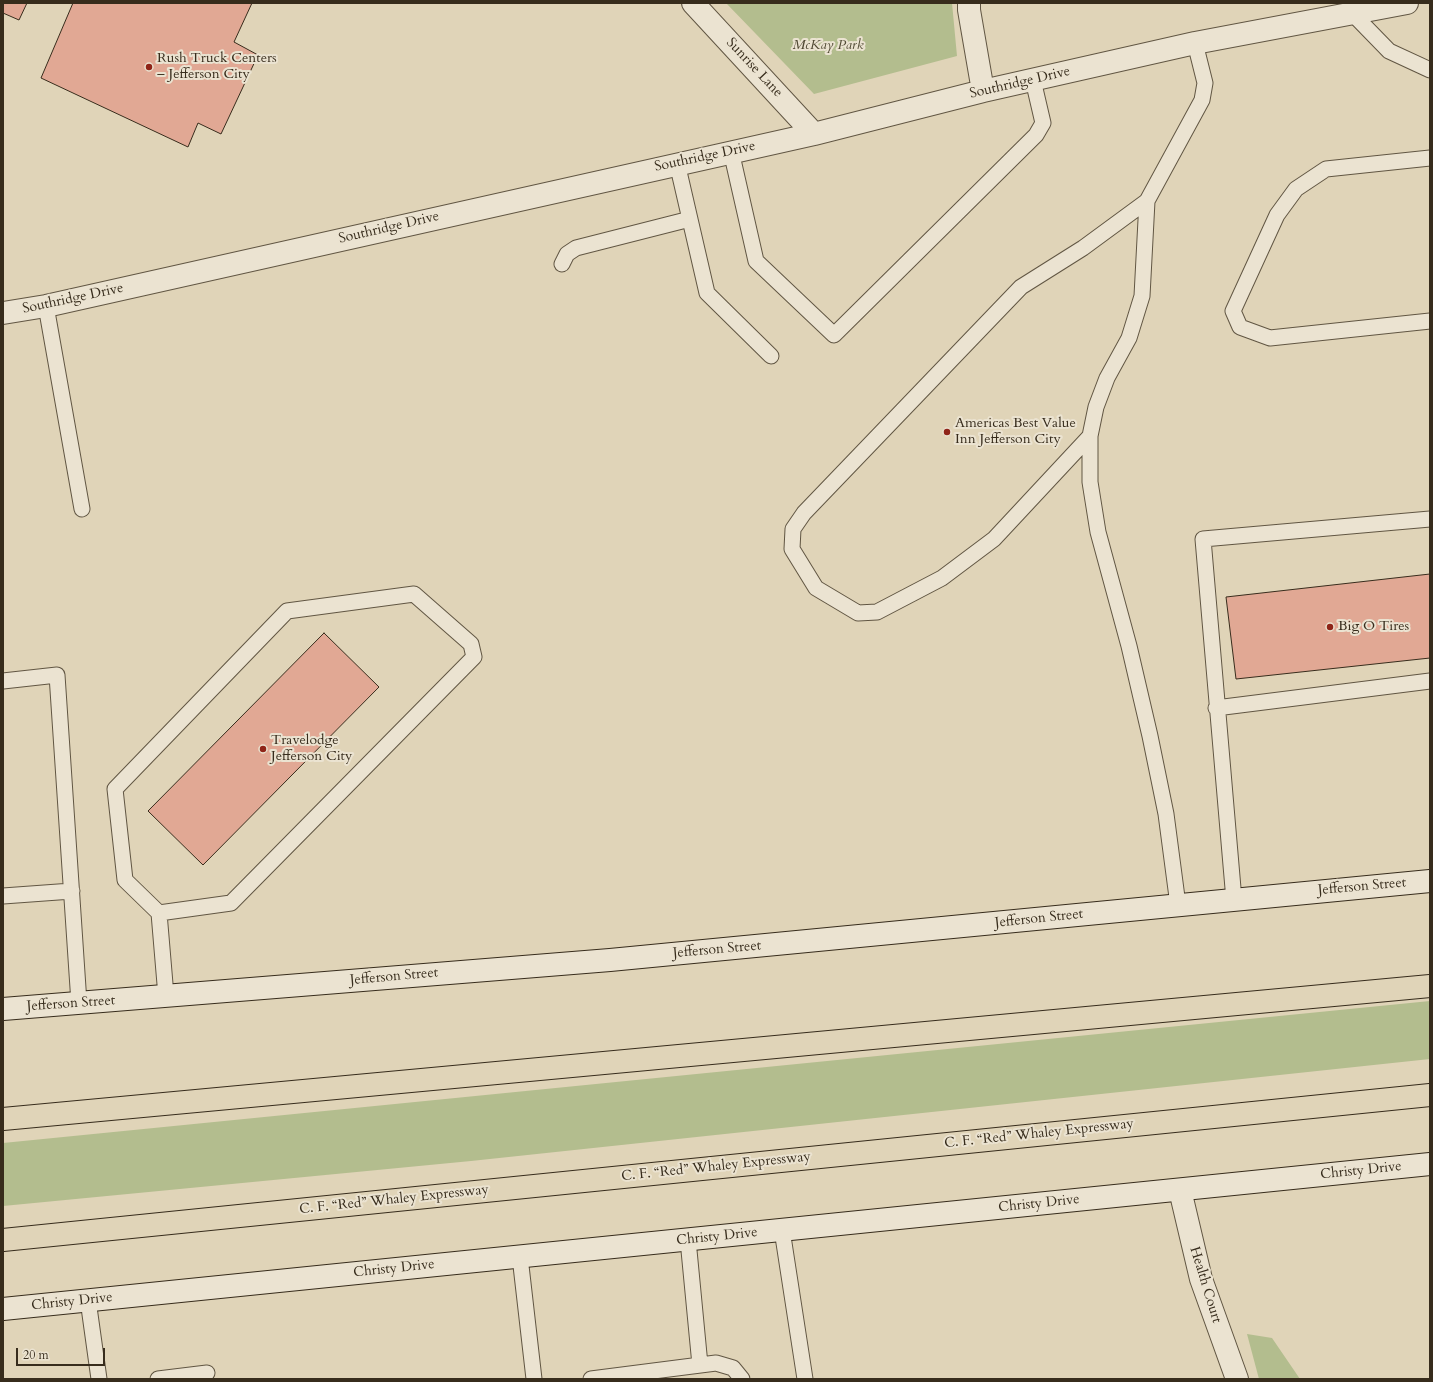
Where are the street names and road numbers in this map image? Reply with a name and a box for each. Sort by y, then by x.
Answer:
street label: Sunrise Lane [722,35,786,101]
street label: Southridge Drive [968,63,1072,103]
street label: Southridge Drive [653,138,757,176]
street label: Southridge Drive [337,208,441,248]
street label: Southridge Drive [21,280,125,318]
street label: Jefferson Street [1317,875,1407,899]
street label: Jefferson Street [994,906,1084,932]
street label: Jefferson Street [672,938,762,962]
street label: Jefferson Street [349,965,439,989]
street label: Jefferson Street [26,993,116,1015]
street label: C. F. “Red” Whaley Expressway [943,1116,1135,1152]
street label: C. F. “Red” Whaley Expressway [620,1149,812,1185]
street label: Christy Drive [1320,1158,1402,1184]
street label: C. F. “Red” Whaley Expressway [298,1182,490,1218]
street label: Christy Drive [998,1191,1080,1217]
street label: Christy Drive [676,1224,758,1250]
street label: Health Court [1185,1245,1225,1325]
street label: Christy Drive [353,1256,435,1282]
street label: Christy Drive [31,1289,113,1315]

